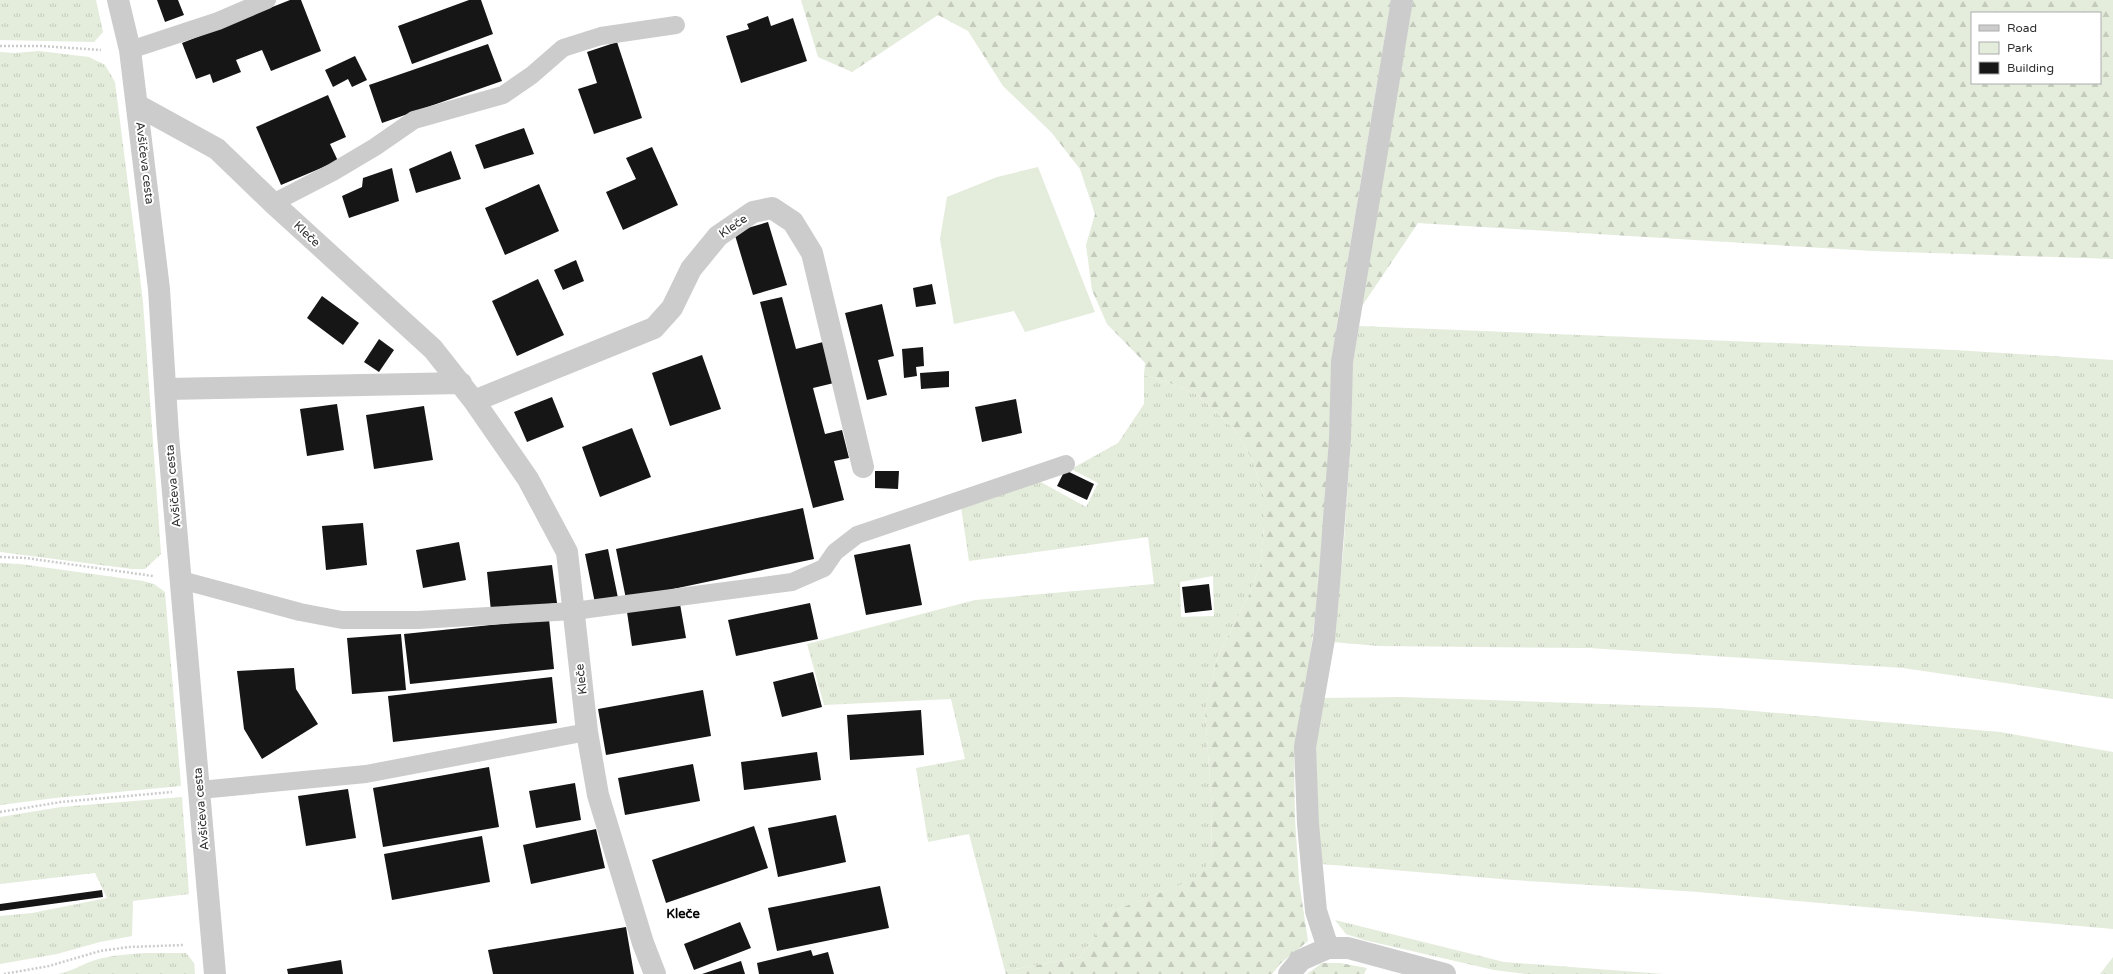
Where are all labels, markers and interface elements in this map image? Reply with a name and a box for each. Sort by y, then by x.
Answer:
legend [1971,12,2101,84]
text: Road [2007,21,2037,35]
text: Park [2007,41,2033,55]
text: Building [2007,61,2054,75]
street label: Avšičeva cesta [133,121,157,205]
street label: Kleče [716,211,750,241]
street label: Kleče [291,218,323,250]
street label: Avšičeva cesta [162,444,184,528]
street label: Kleče [572,663,590,695]
street label: Avšičeva cesta [190,767,212,851]
district label: Kleče [666,906,700,922]

